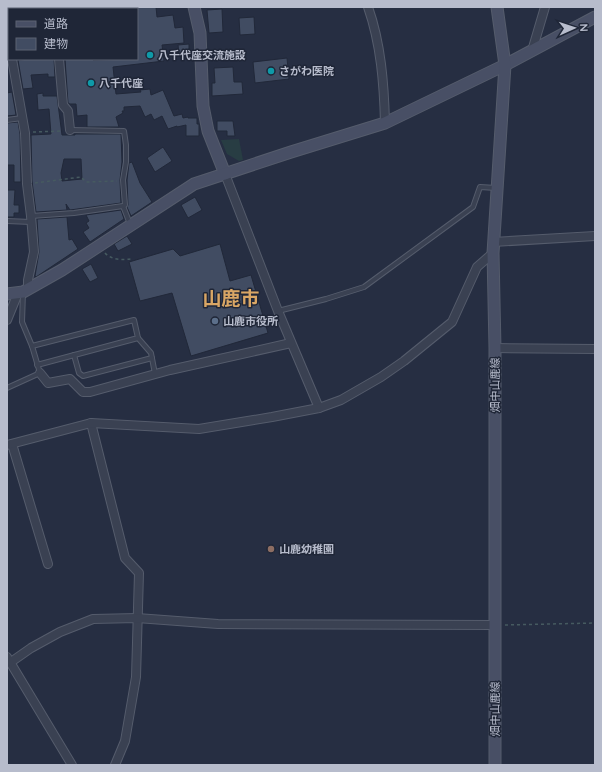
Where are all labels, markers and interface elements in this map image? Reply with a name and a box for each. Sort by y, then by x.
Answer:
legend [8,8,138,60]
north arrow [554,8,594,48]
text: 道路 [44,16,68,31]
text: N [577,23,591,32]
text: 建物 [44,36,68,51]
place label: 八千代座交流施設 [158,48,246,62]
marker: 八千代座交流施設 [145,50,155,60]
place label: さがわ医院 [279,64,334,78]
marker: さがわ医院 [266,66,276,76]
place label: 八千代座 [99,76,143,90]
marker: 八千代座 [86,78,96,88]
district label: 山鹿市 [202,286,260,310]
place label: 山鹿市役所 [223,314,278,328]
marker: 山鹿市役所 [210,316,220,326]
street label: 畑中山鹿線 [488,358,502,413]
place label: 山鹿幼稚園 [279,542,334,556]
marker: 山鹿幼稚園 [266,544,276,554]
street label: 畑中山鹿線 [488,682,502,737]

